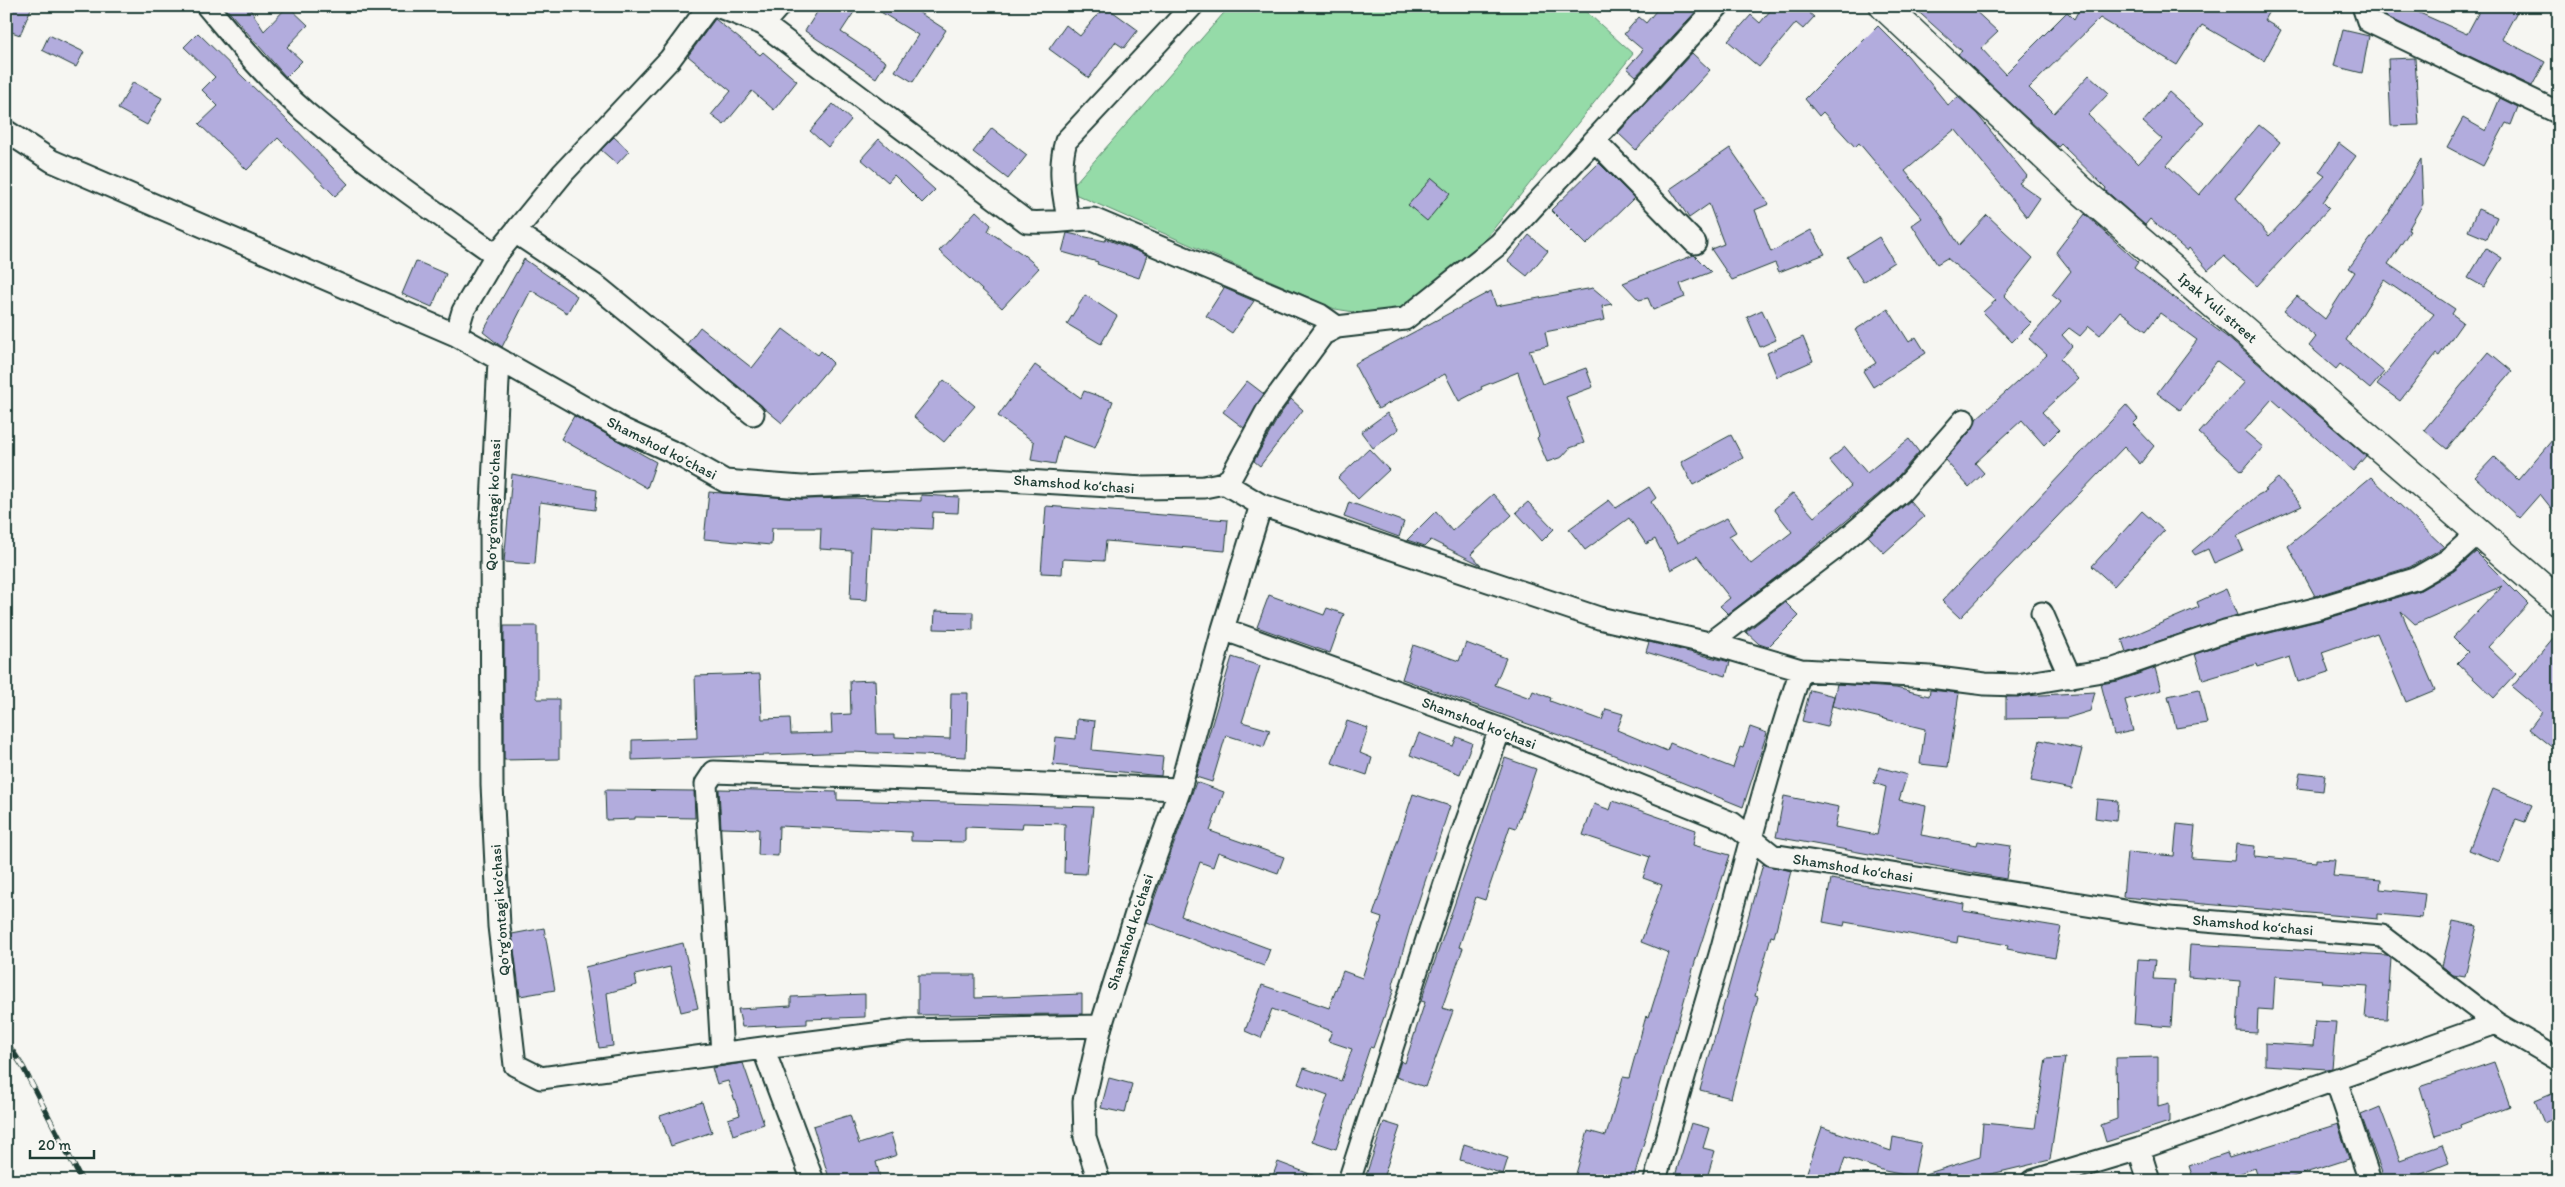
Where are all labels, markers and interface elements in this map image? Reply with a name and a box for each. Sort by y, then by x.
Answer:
street label: Ipak Yuli street [2174,269,2261,347]
street label: Shamshod koʻchasi [604,412,720,484]
street label: Qoʻrgʻontagi koʻchasi [482,439,504,571]
street label: Shamshod koʻchasi [1013,471,1135,497]
street label: Shamshod koʻchasi [1419,693,1539,753]
street label: Qoʻrgʻontagi koʻchasi [486,844,514,976]
street label: Shamshod koʻchasi [1792,850,1914,886]
street label: Shamshod koʻchasi [1103,872,1157,992]
street label: Shamshod koʻchasi [2192,911,2314,939]
scale bar [30,1127,94,1159]
text: 20 m [38,1136,72,1154]

